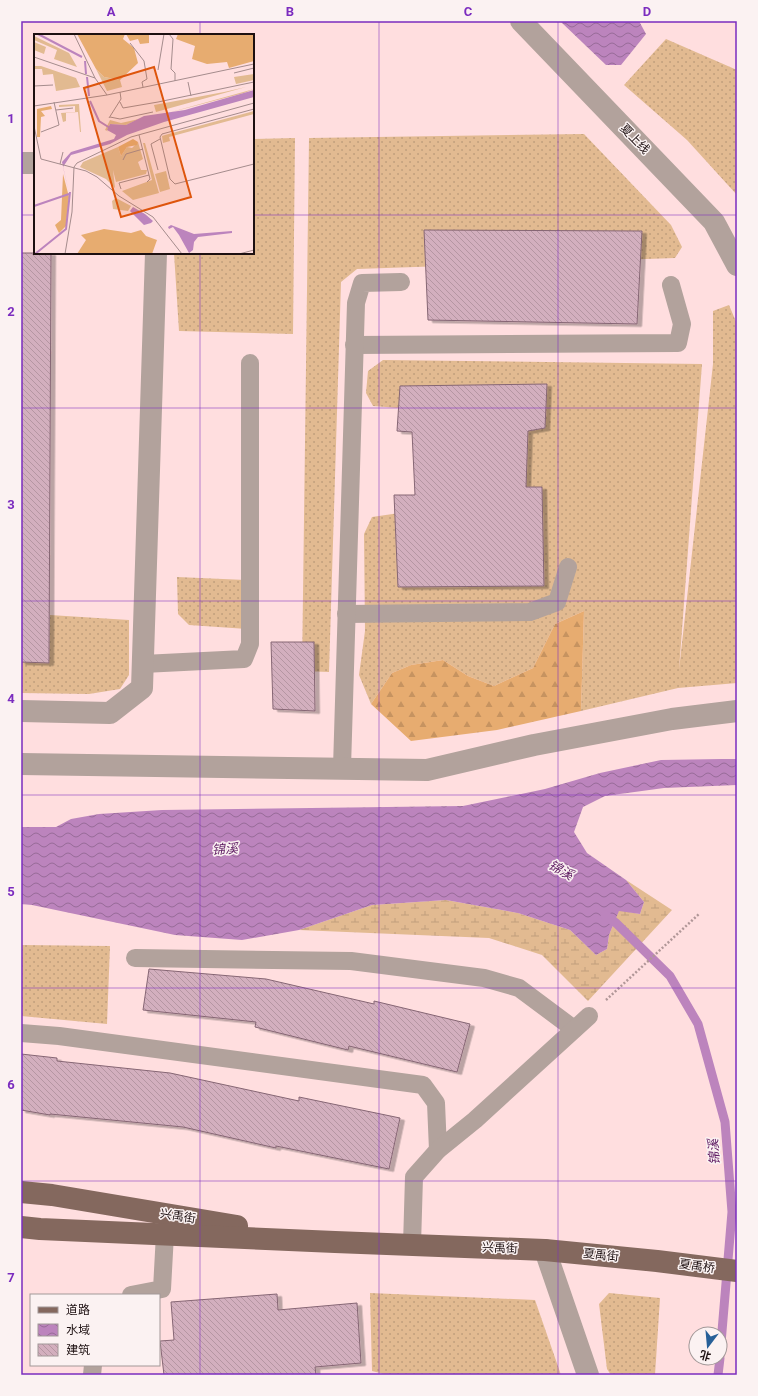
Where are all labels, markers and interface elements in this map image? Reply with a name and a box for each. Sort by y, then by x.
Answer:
text: A [107,4,116,19]
text: B [286,4,294,19]
text: C [464,4,473,19]
text: D [643,4,651,19]
inset map [34,34,254,254]
text: 1 [7,111,15,126]
street label: 夏上线 [617,121,653,157]
text: 2 [7,304,15,319]
text: 3 [7,497,15,512]
text: 4 [7,691,15,706]
water label: 锦溪 [212,840,240,857]
water label: 锦溪 [546,857,578,884]
text: 5 [7,884,15,899]
text: 6 [7,1077,15,1092]
water label: 锦溪 [705,1136,723,1166]
street label: 兴禹街 [159,1206,197,1226]
street label: 兴禹街 [482,1240,518,1256]
street label: 夏禹街 [582,1246,620,1264]
street label: 夏禹桥 [678,1257,716,1275]
text: 7 [7,1270,15,1285]
legend [30,1294,160,1366]
text: 道路 [66,1303,90,1317]
text: 水域 [66,1323,90,1337]
north arrow [688,1326,728,1366]
text: 建筑 [66,1343,90,1357]
text: 北 [698,1347,712,1363]

